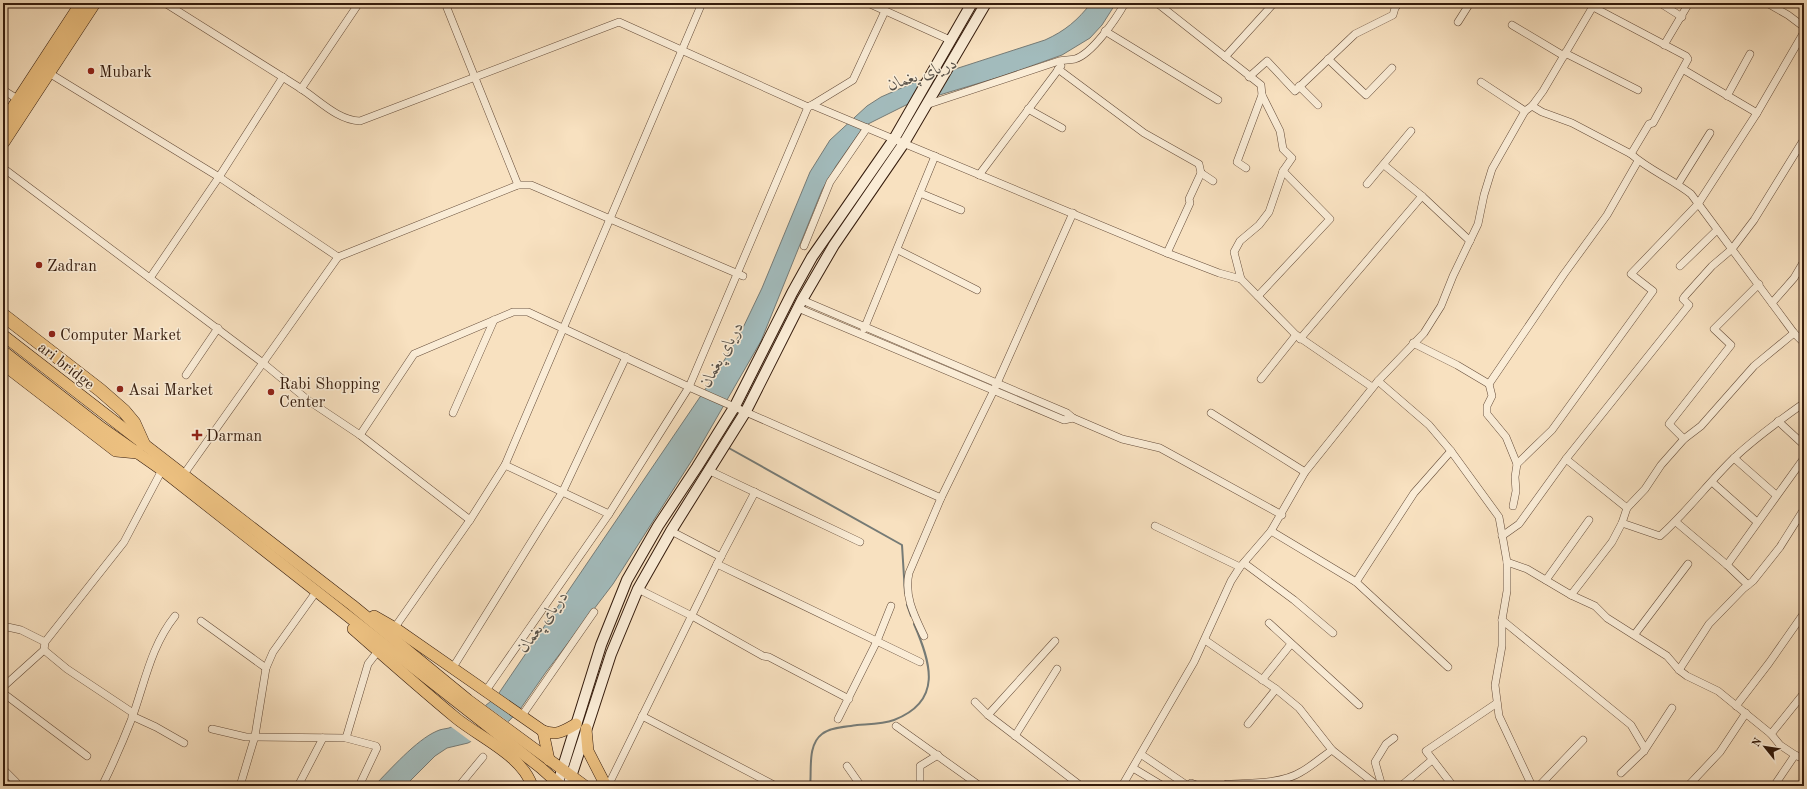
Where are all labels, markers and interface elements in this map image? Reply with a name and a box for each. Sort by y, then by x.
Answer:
water label: دریای پغمان [886,55,960,97]
place label: Mubark [99,65,152,81]
marker: Mubark [86,66,96,76]
place label: Zadran [47,259,97,275]
marker: Zadran [34,260,44,270]
water label: دریای پغمان [697,319,750,392]
place label: Computer Market [60,328,182,344]
marker: Computer Market [47,329,57,339]
street label: ari bridge [35,340,97,393]
place label: Rabi Shopping Center [279,377,380,411]
place label: Asai Market [128,383,213,399]
marker: Asai Market [115,384,125,394]
marker: Rabi Shopping Center [266,387,276,397]
marker: Darman [191,429,203,441]
place label: Darman [206,429,263,445]
water label: دریای پغمان [515,588,574,658]
north arrow [1745,727,1785,767]
text: N [1751,736,1765,749]

